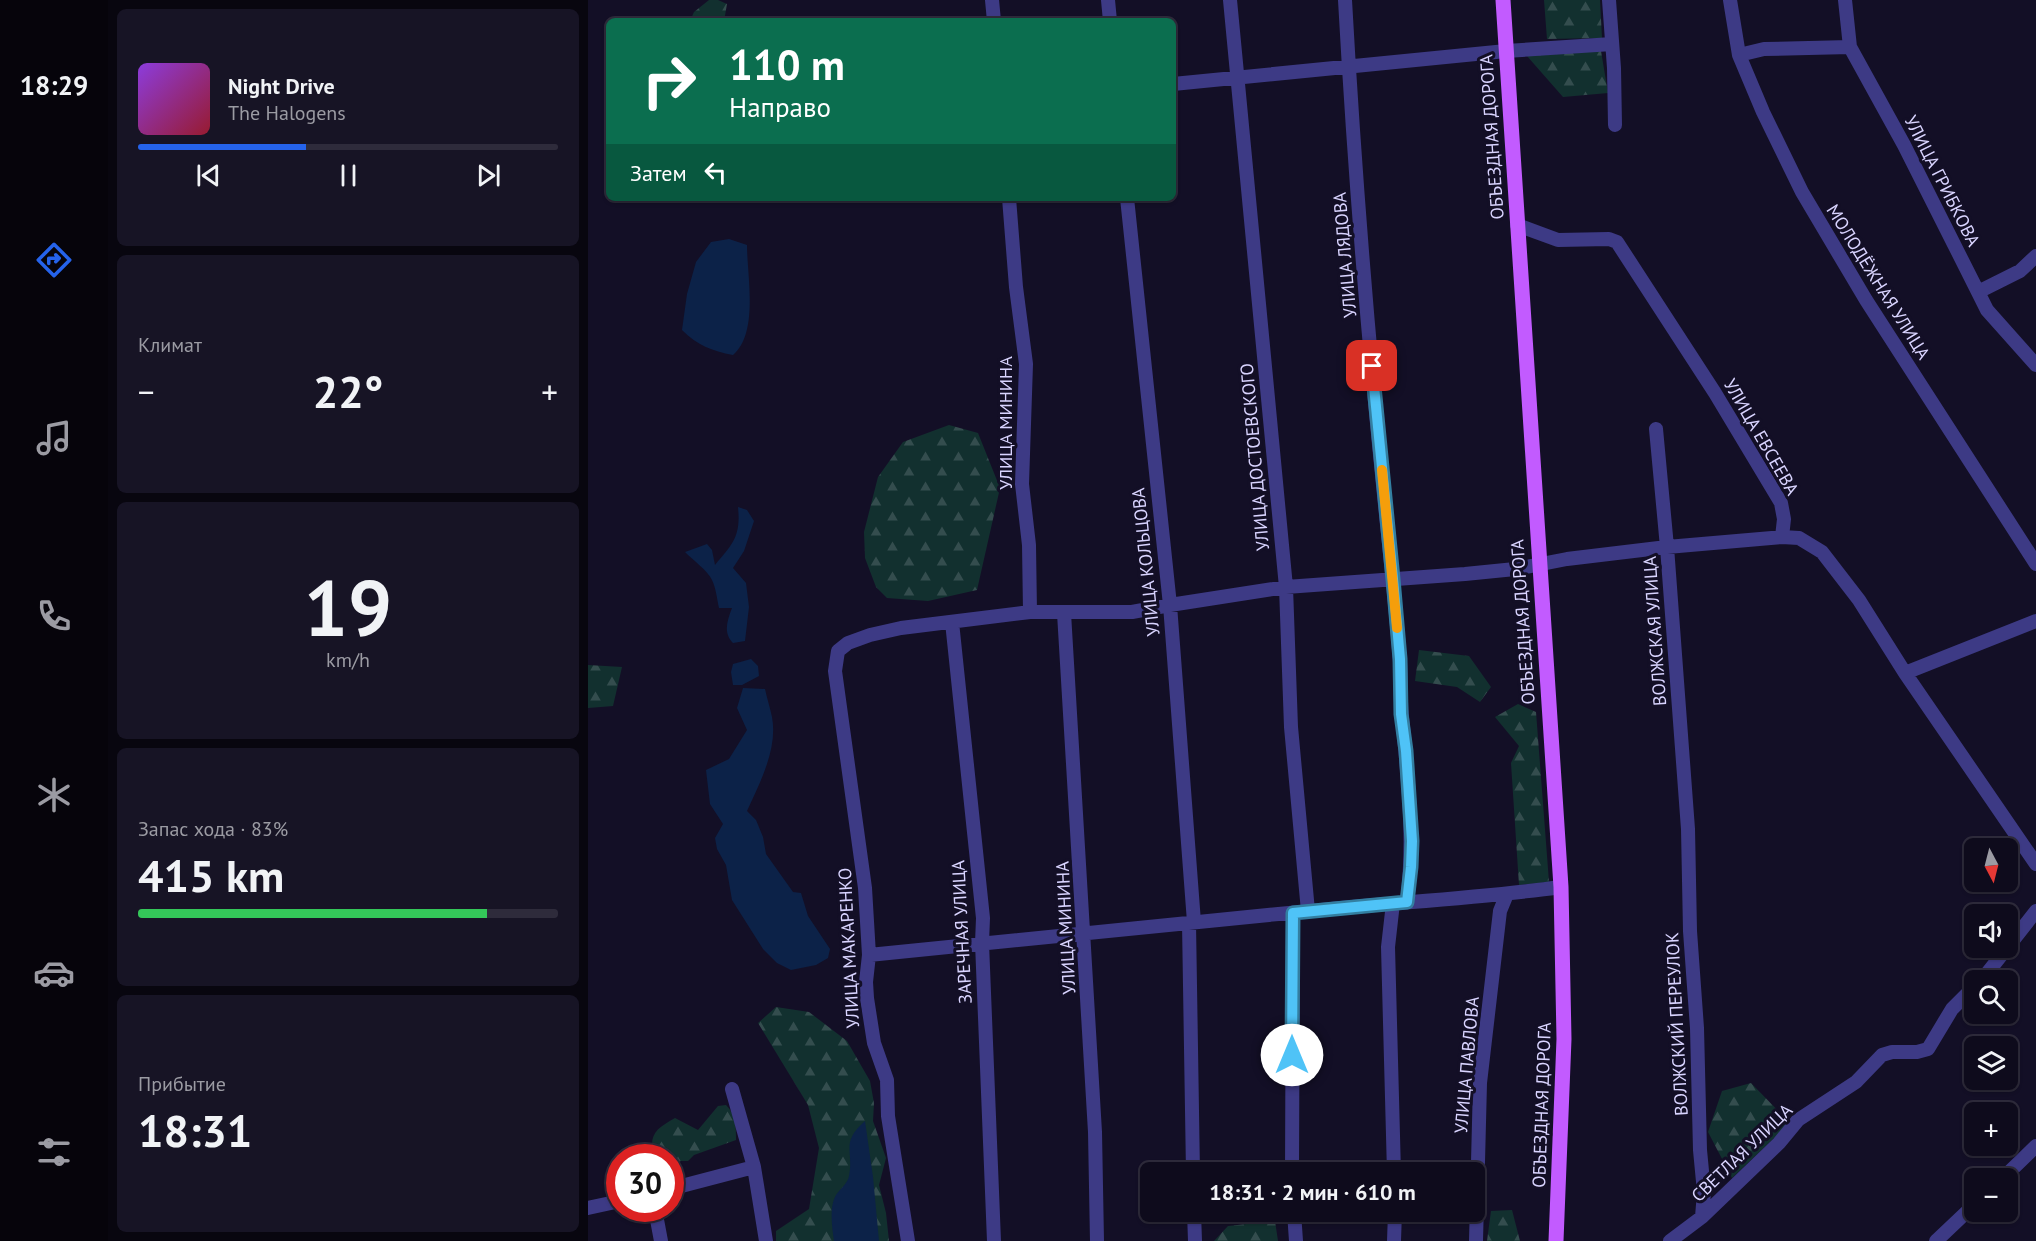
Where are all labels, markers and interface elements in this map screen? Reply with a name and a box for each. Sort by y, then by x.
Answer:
text: 110 m [729,37,845,92]
icon: right [630,42,708,120]
street label: ОБЪЕЗДНАЯ ДОРОГА [1474,53,1509,220]
text: 18:29 [20,68,88,102]
text: Night Drive [228,72,335,100]
text: Направо [729,90,831,124]
text: The Halogens [228,100,346,126]
street label: УЛИЦА ГРИБКОВА [1900,111,1986,251]
icon: left [699,156,732,189]
icon: previous [192,159,225,192]
icon: pause [332,159,365,192]
icon: next [472,159,505,192]
text: Затем [630,159,687,187]
street label: УЛИЦА ЛЯДОВА [1328,191,1361,319]
street label: МОЛОДЁЖНАЯ УЛИЦА [1821,200,1936,364]
icon: directions [33,239,75,281]
text: Климат [138,332,202,358]
pin [1346,340,1397,391]
icon: arrive [1355,349,1388,382]
street label: УЛИЦА МИНИНА [994,356,1017,490]
text: 22° [313,362,383,420]
street label: УЛИЦА ДОСТОЕВСКОГО [1235,362,1274,552]
text: − [138,370,155,413]
text: + [541,370,558,413]
street label: УЛИЦА ЕВСЕЕВА [1719,374,1804,499]
icon: music [33,417,75,459]
street label: УЛИЦА КОЛЬЦОВА [1126,486,1165,637]
street label: ОБЪЕЗДНАЯ ДОРОГА [1505,538,1540,705]
street label: ВОЛЖСКАЯ УЛИЦА [1638,555,1671,707]
text: 19 [304,557,392,658]
icon: phone [33,595,75,637]
text: km/h [326,647,370,673]
icon: climate [33,774,75,816]
text: Запас хода · 83% [138,816,288,842]
north arrow [1964,838,2018,892]
map controls [1964,838,2018,1222]
text: 415 km [138,846,284,904]
street label: ЗАРЕЧНАЯ УЛИЦА [946,859,977,1004]
street label: УЛИЦА МИНИНА [1051,860,1080,995]
street label: УЛИЦА МАКАРЕНКО [833,867,864,1029]
button: sound [1964,904,2018,958]
street label: ВОЛЖСКИЙ ПЕРЕУЛОК [1660,932,1693,1116]
icon: car [33,952,75,994]
button: search [1964,970,2018,1024]
street label: УЛИЦА ПАВЛОВА [1449,995,1484,1134]
street label: ОБЪЕЗДНАЯ ДОРОГА [1527,1021,1556,1188]
position arrow [1260,1023,1324,1087]
button: layers [1964,1036,2018,1090]
text: Прибытие [138,1071,226,1097]
street label: СВЕТЛАЯ УЛИЦА [1686,1098,1797,1207]
text: 18:31 [138,1101,252,1159]
button: + [1964,1102,2018,1156]
icon: filters [33,1131,75,1173]
speed limit sign: 30 [606,1144,684,1222]
button: − [1964,1168,2018,1222]
text: 18:31 · 2 мин · 610 m [1209,1178,1416,1206]

